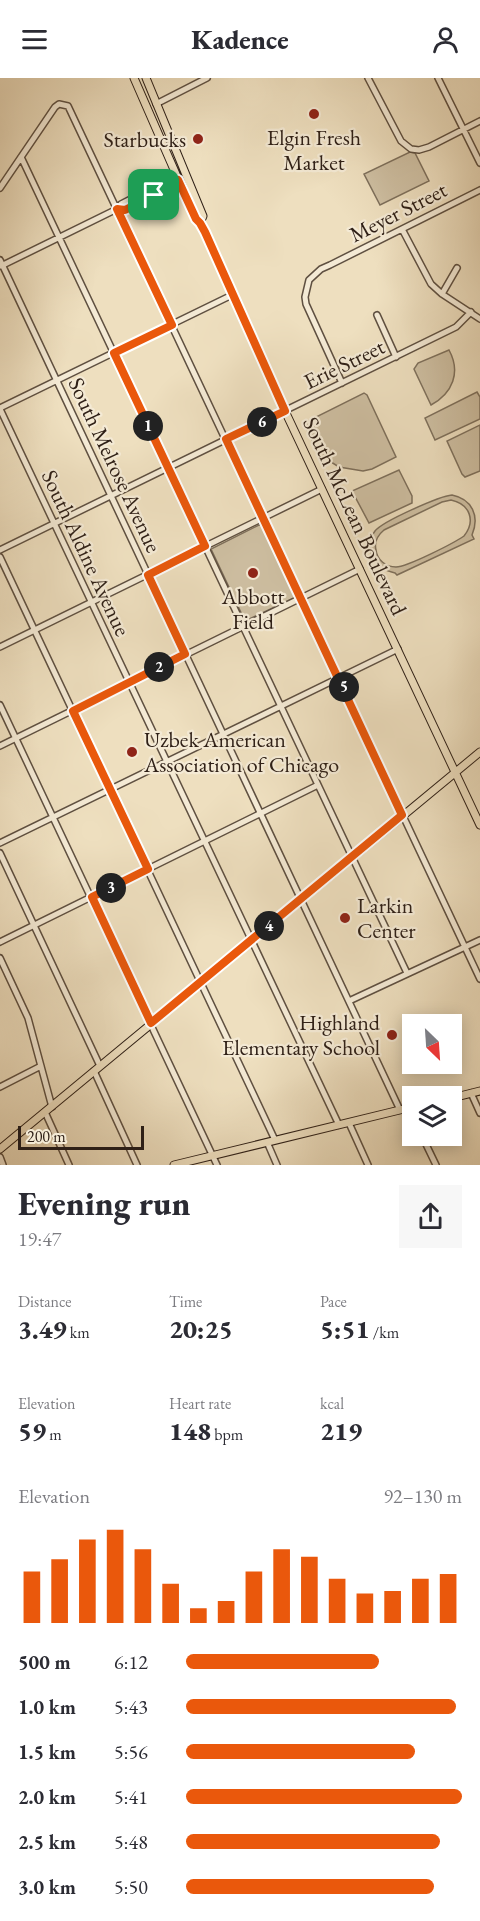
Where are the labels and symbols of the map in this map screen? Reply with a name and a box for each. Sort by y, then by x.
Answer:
marker: Elgin Fresh Market [307,107,321,121]
place label: Elgin Fresh Market [267,123,361,177]
place label: Starbucks [103,125,186,154]
marker: Starbucks [191,132,205,146]
pin [128,169,179,220]
street label: Meyer Street [344,175,452,249]
street label: Erie Street [299,332,389,396]
street label: South Melrose Avenue [62,373,168,558]
pin: 6 [247,407,277,437]
pin: 1 [133,411,163,441]
street label: South McLean Boulevard [296,412,414,621]
street label: South Aldine Avenue [35,465,137,641]
marker: Abbott Field [246,566,260,580]
place label: Abbott Field [221,582,284,636]
pin: 2 [144,652,174,682]
pin: 5 [329,672,359,702]
place label: Uzbek American Association of Chicago [143,725,339,779]
marker: Uzbek American Association of Chicago [125,745,139,759]
pin: 3 [96,873,126,903]
place label: Larkin Center [357,891,416,945]
pin: 4 [254,911,284,941]
marker: Larkin Center [338,911,352,925]
place label: Highland Elementary School [222,1008,381,1062]
north arrow [402,1014,462,1074]
marker: Highland Elementary School [385,1028,399,1042]
scale bar [18,1123,144,1150]

